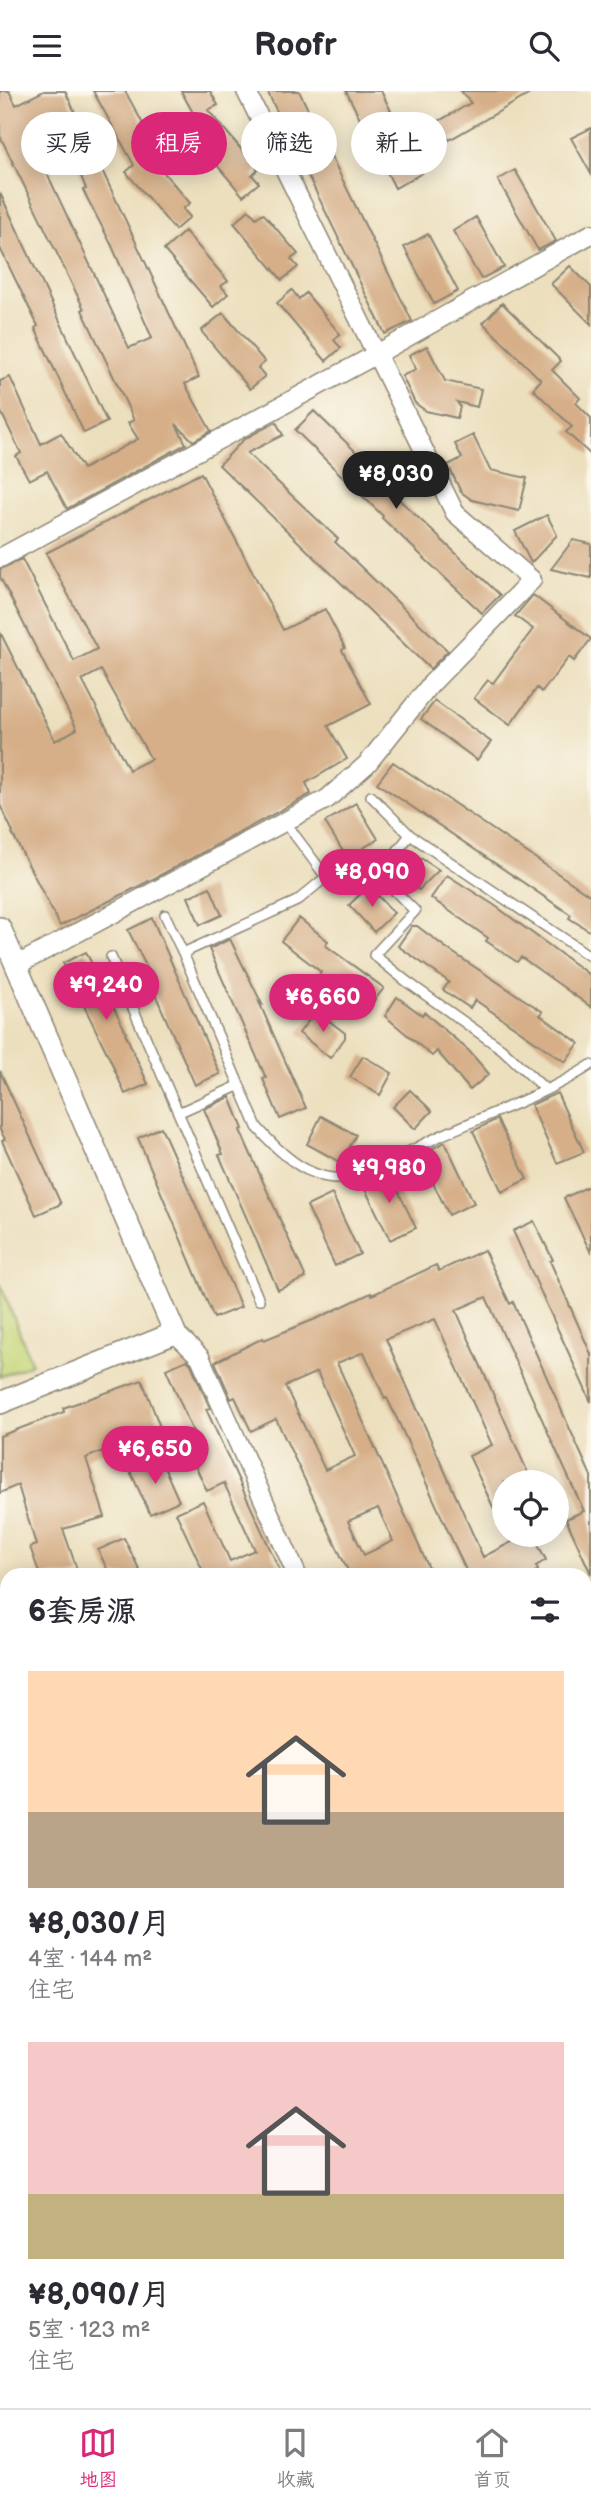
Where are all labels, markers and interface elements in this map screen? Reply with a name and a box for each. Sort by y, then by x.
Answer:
text: Roofr [254,26,337,65]
icon: menu [28,27,66,65]
icon: search [525,27,563,65]
chip: 买房 [21,112,117,175]
chip: 租房 [131,112,227,175]
chip: 筛选 [241,112,337,175]
chip: 新上 [351,112,447,175]
pin: ¥8,030 [339,451,453,511]
text: ¥8,030 [358,460,434,488]
pin: ¥8,090 [315,849,429,909]
text: ¥8,090 [334,858,410,886]
pin: ¥9,240 [49,963,163,1022]
text: ¥9,240 [69,971,143,999]
pin: ¥6,660 [266,975,380,1034]
text: ¥6,660 [285,983,361,1011]
pin: ¥9,980 [332,1145,446,1205]
text: ¥9,980 [352,1154,426,1182]
pin: ¥6,650 [98,1427,212,1486]
text: ¥6,650 [118,1435,192,1463]
map controls [492,1470,569,1547]
button: locate [492,1470,569,1547]
icon: filters [526,1591,564,1629]
text: 6套房源 [28,1594,136,1630]
icon: home [233,1717,359,1843]
text: ¥8,030/月 [28,1906,170,1942]
text: 4室 · 144 m² [28,1945,152,1973]
text: 住宅 [28,1976,74,2004]
icon: home [233,2088,359,2214]
text: ¥8,090/月 [28,2277,170,2313]
text: 5室 · 123 m² [28,2316,151,2344]
text: 住宅 [28,2347,74,2375]
tab: 地图 [79,2424,118,2492]
tab: 收藏 [276,2424,315,2492]
tab: 首页 [473,2424,512,2492]

